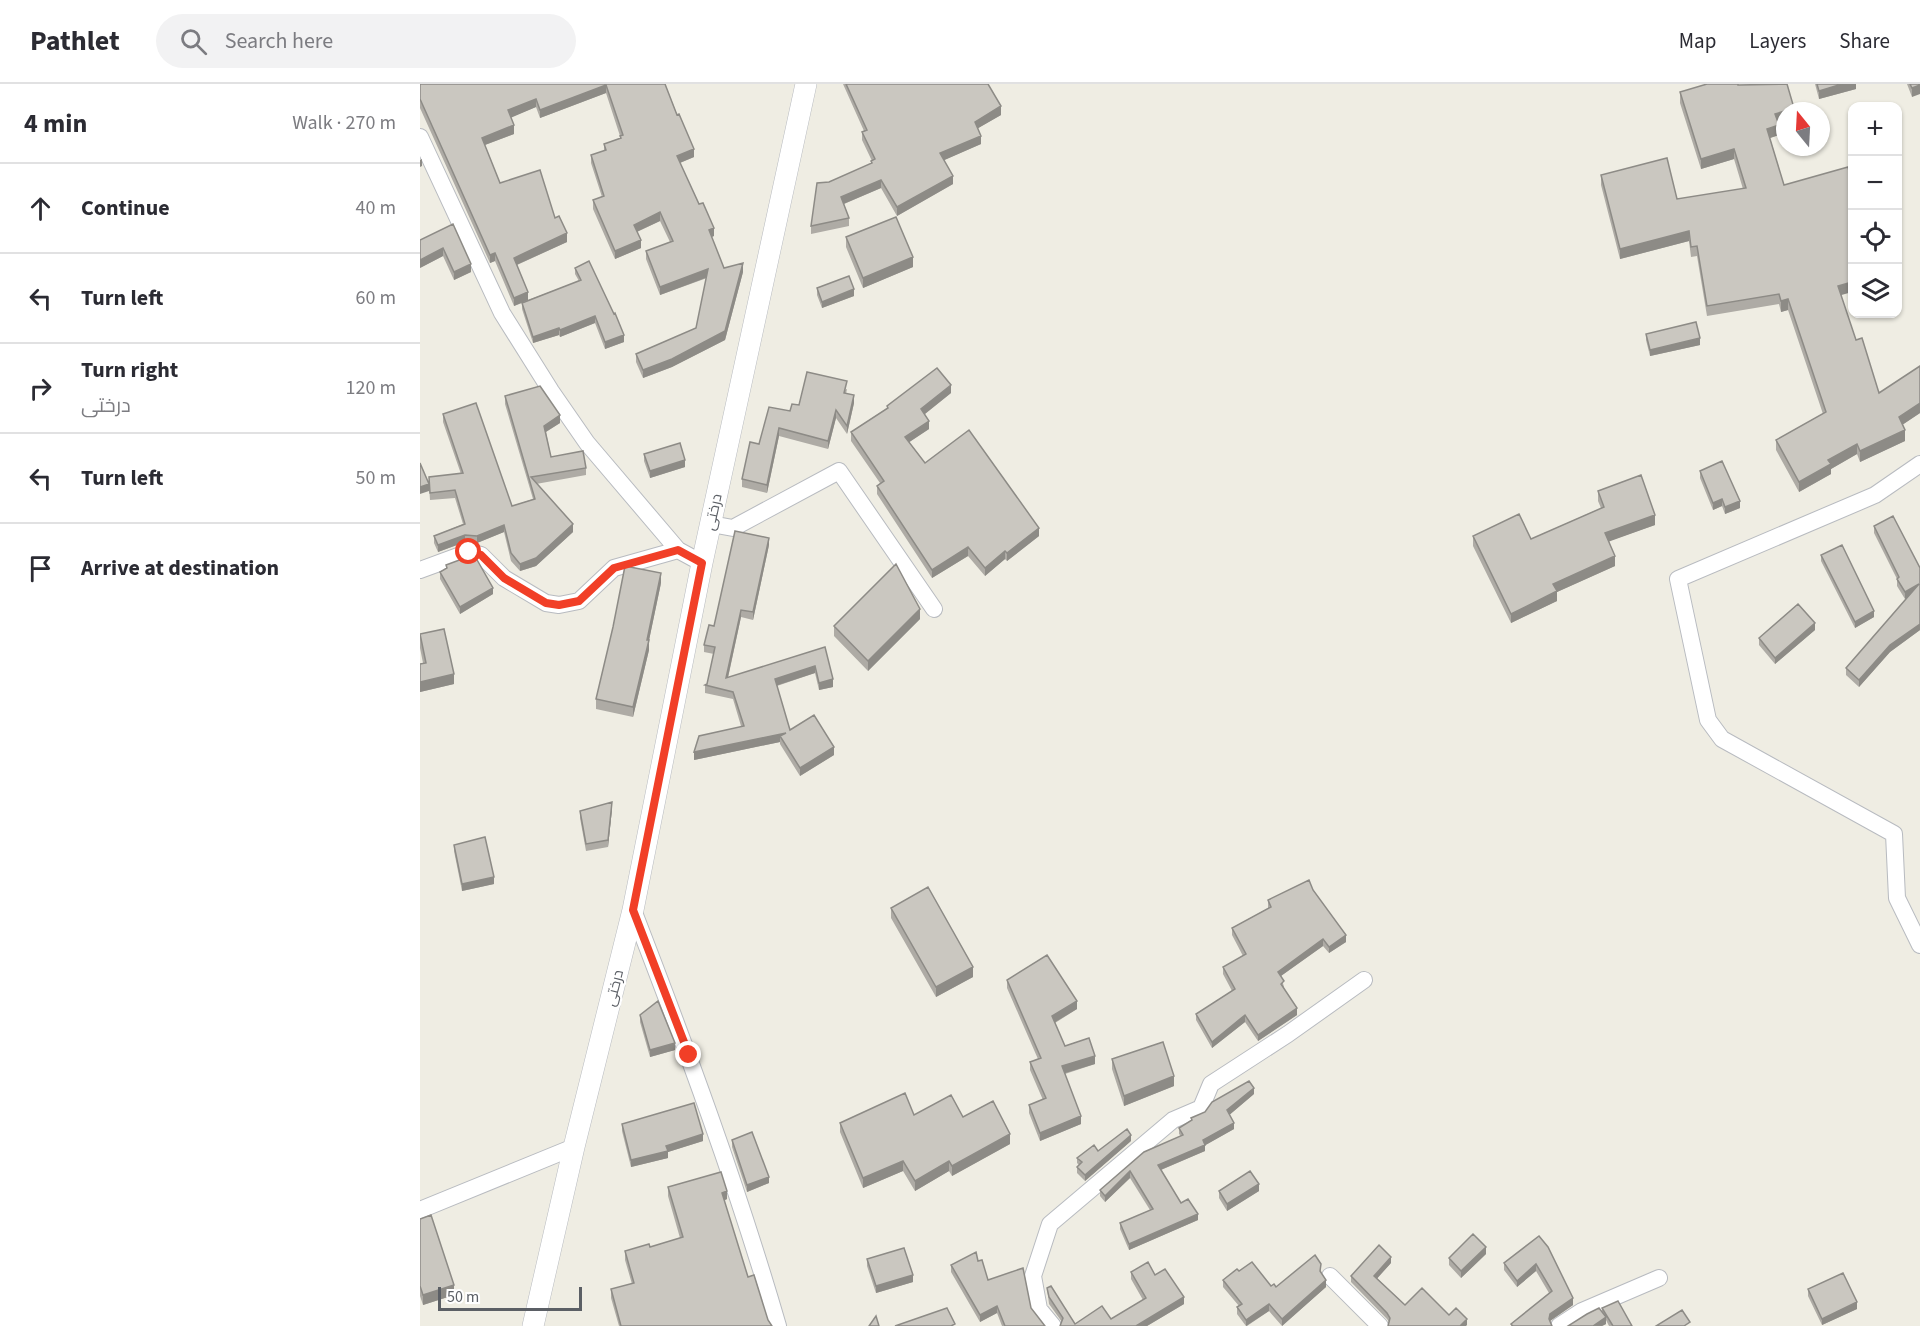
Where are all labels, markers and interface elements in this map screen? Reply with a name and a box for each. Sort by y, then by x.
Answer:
search box [156,14,576,68]
text: Pathlet [30,21,120,61]
icon: search [177,25,210,58]
text: Search here [225,25,333,57]
text: Map [1679,26,1716,56]
text: Layers [1749,26,1806,56]
text: Share [1839,26,1890,56]
north arrow [1776,102,1830,156]
map controls [1848,102,1902,318]
button: + [1848,102,1902,156]
text: 4 min [24,105,87,142]
text: Walk · 270 m [292,109,396,137]
button: − [1848,156,1902,210]
icon: ahead [24,192,57,225]
text: Continue [81,192,170,224]
text: 40 m [356,194,396,222]
button: locate [1848,210,1902,264]
button: layers [1848,264,1902,318]
icon: left [24,282,57,315]
text: Turn left [81,282,163,314]
text: 60 m [356,284,396,312]
text: Turn right [81,354,178,386]
icon: right [24,372,57,405]
text: 120 m [346,374,396,402]
text: درختی [81,392,131,420]
icon: left [24,462,57,495]
text: Turn left [81,462,163,494]
text: 50 m [356,464,396,492]
street label: درختی [699,492,728,532]
route start [455,538,481,564]
icon: arrive [24,552,57,585]
text: Arrive at destination [81,552,279,584]
street label: درختی [600,968,629,1009]
route end [675,1041,701,1067]
scale bar [438,1284,582,1312]
text: 50 m [447,1286,479,1308]

